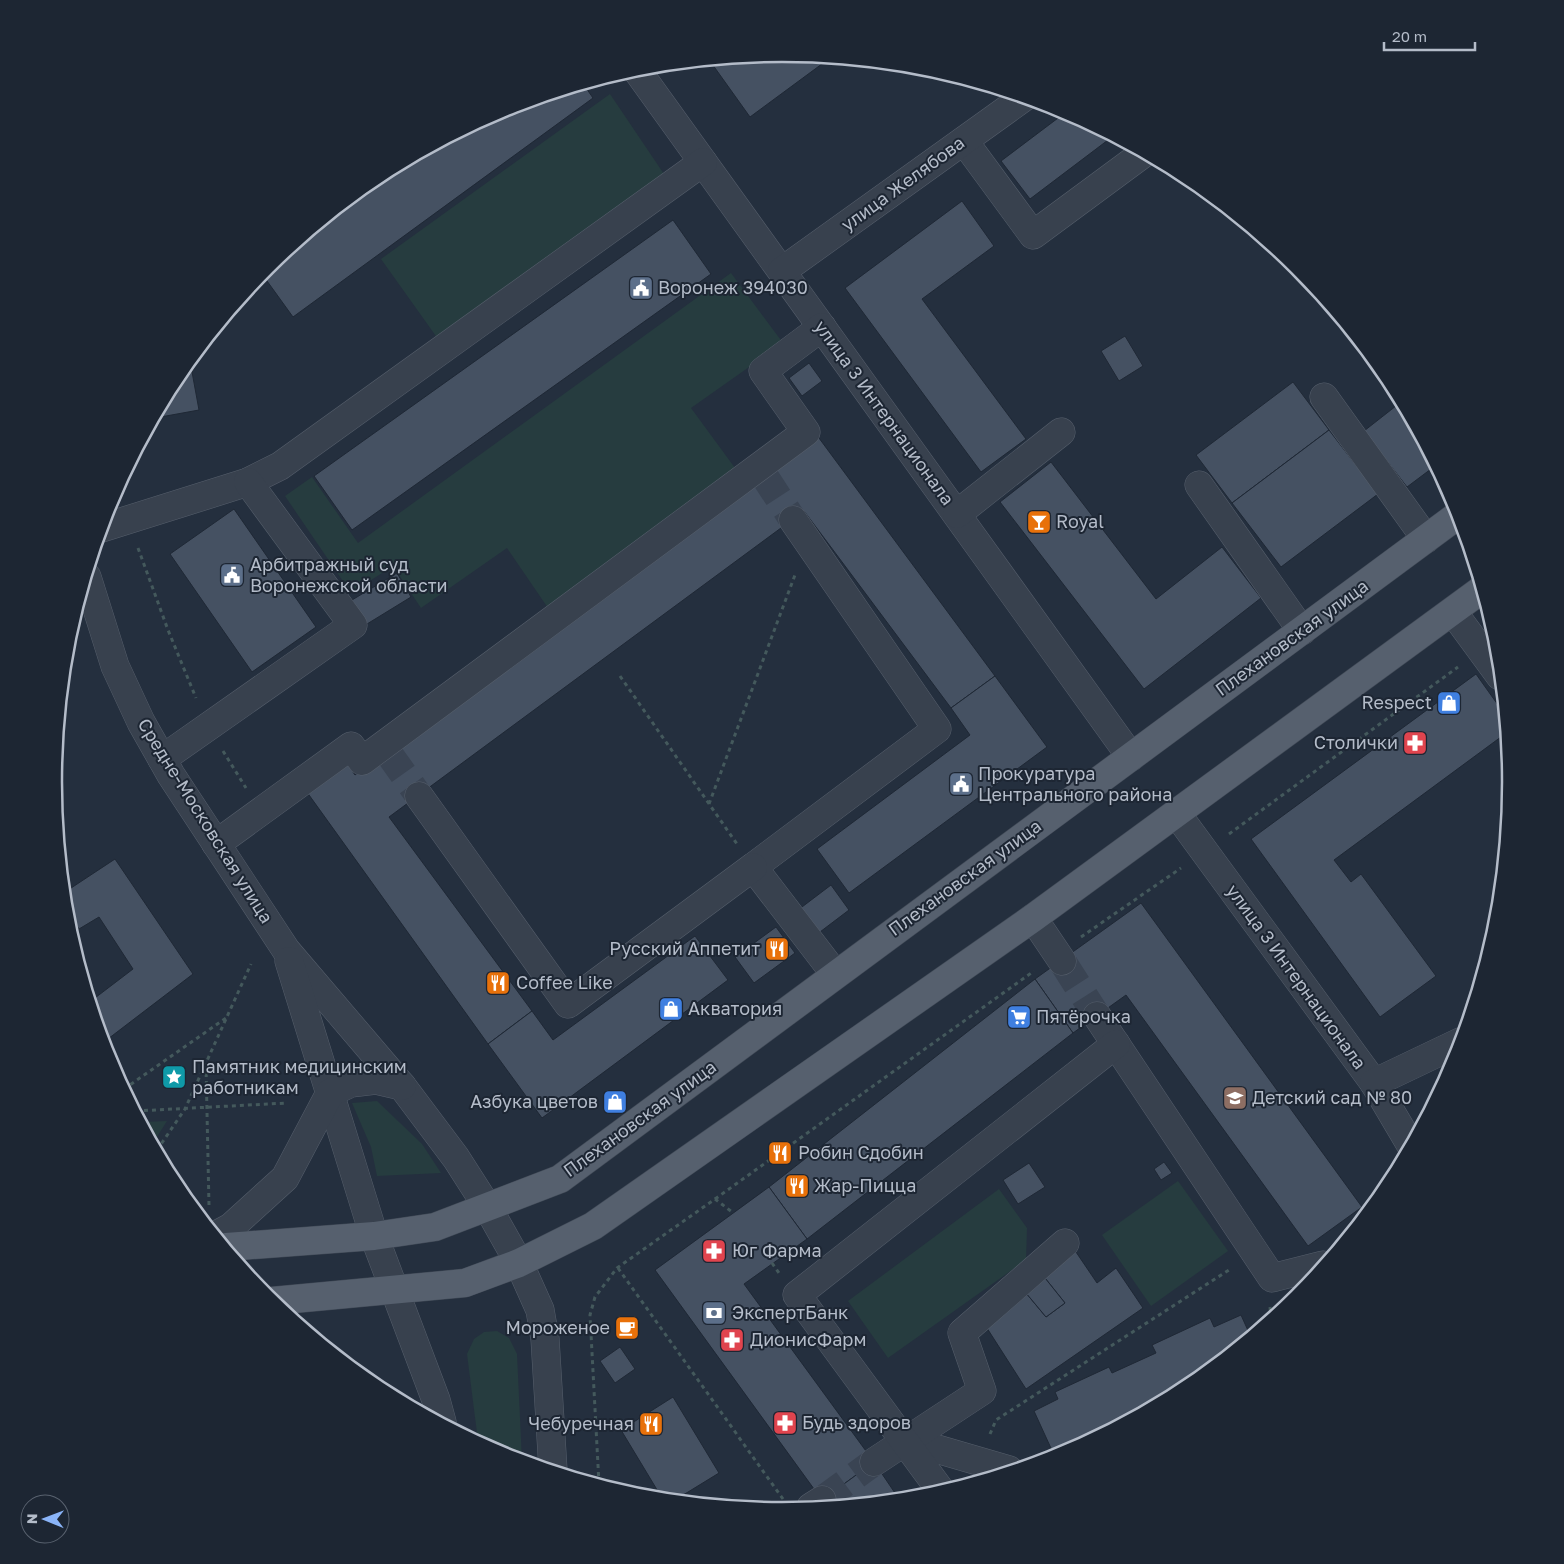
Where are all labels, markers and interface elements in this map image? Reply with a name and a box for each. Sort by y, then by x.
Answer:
scale bar [1384,20,1475,52]
text: 20 m [1392,27,1427,45]
street label: улица Желябова [836,131,968,235]
public building icon: Воронеж 394030 [628,275,654,301]
place label: Воронеж 394030 [658,276,808,298]
street label: улица 3 Интернационала [810,316,959,509]
bar icon: Royal [1026,509,1052,535]
place label: Royal [1056,510,1104,532]
place label: Арбитражный суд Воронежской области [250,553,448,596]
public building icon: Арбитражный суд Воронежской области [219,562,245,588]
street label: Плехановская улица [1211,574,1372,700]
shop icon: Respect [1436,690,1462,716]
place label: Respect [1361,691,1432,713]
street label: Средне-Московская улица [134,714,278,927]
pharmacy icon: Столички [1402,730,1428,756]
place label: Столички [1314,731,1398,753]
place label: Прокуратура Центрального района [978,762,1172,805]
public building icon: Прокуратура Центрального района [948,771,974,797]
street label: Плехановская улица [884,814,1045,940]
street label: улица 3 Интернационала [1222,880,1371,1073]
restaurant icon: Русский Аппетит [764,936,790,962]
place label: Русский Аппетит [609,937,760,959]
restaurant icon: Coffee Like [485,970,511,996]
place label: Coffee Like [516,971,613,993]
shop icon: Акватория [658,996,684,1022]
place label: Акватория [688,997,782,1019]
supermarket icon: Пятёрочка [1006,1004,1032,1030]
place label: Пятёрочка [1036,1005,1131,1027]
place label: Памятник медицинским работникам [192,1055,407,1098]
street label: Плехановская улица [559,1055,720,1181]
place icon: Памятник медицинским работникам [161,1064,187,1090]
school or university icon: Детский сад № 80 [1222,1085,1248,1111]
place label: Детский сад № 80 [1252,1086,1412,1108]
shop icon: Азбука цветов [602,1089,628,1115]
place label: Азбука цветов [470,1090,598,1112]
restaurant icon: Робин Сдобин [767,1140,793,1166]
place label: Робин Сдобин [798,1141,924,1163]
restaurant icon: Жар-Пицца [784,1173,810,1199]
place label: Жар-Пицца [814,1174,916,1196]
pharmacy icon: Юг Фарма [701,1238,727,1264]
place label: Юг Фарма [732,1239,822,1261]
bank icon: ЭкспертБанк [701,1300,727,1326]
place label: ЭкспертБанк [732,1301,848,1323]
cafe icon: Мороженое [614,1315,640,1341]
place label: Мороженое [506,1316,610,1338]
pharmacy icon: ДионисФарм [719,1327,745,1353]
place label: ДионисФарм [750,1328,866,1350]
pharmacy icon: Будь здоров [772,1410,798,1436]
restaurant icon: Чебуречная [638,1411,664,1437]
place label: Будь здоров [802,1411,911,1433]
place label: Чебуречная [528,1412,634,1434]
north arrow [20,1494,70,1544]
text: N [23,1513,40,1524]

